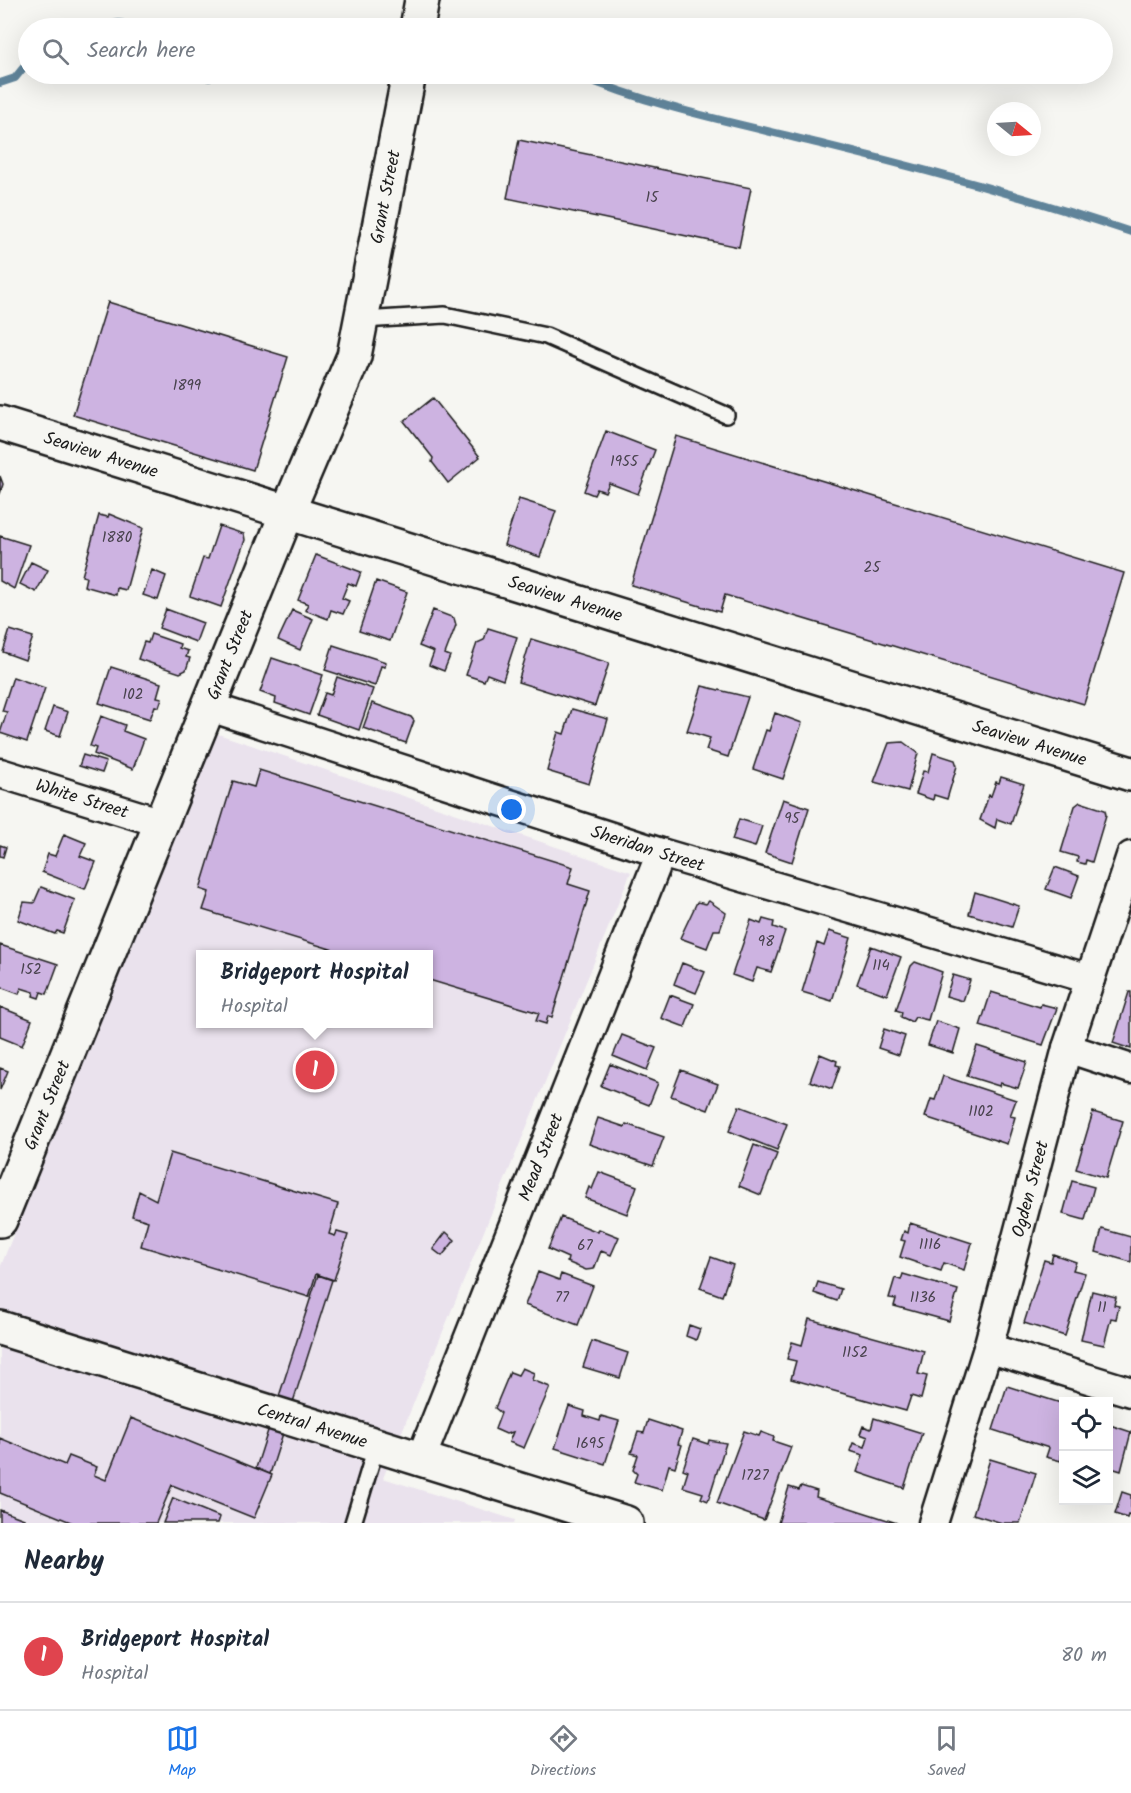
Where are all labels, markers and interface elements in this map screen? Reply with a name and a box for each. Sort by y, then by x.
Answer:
search box [18,18,1113,84]
text: Search here [87,34,195,69]
icon: search [39,35,72,68]
north arrow [987,102,1041,156]
street label: Grant Street [363,147,410,246]
house number: 15 [646,186,659,210]
house number: 1899 [173,374,202,398]
street label: Seaview Avenue [40,424,162,487]
house number: 1955 [610,450,639,474]
house number: 1880 [102,526,133,550]
house number: 25 [864,556,881,580]
street label: Seaview Avenue [504,568,626,631]
street label: Grant Street [200,605,263,705]
house number: 102 [123,683,143,707]
street label: Seaview Avenue [968,713,1090,775]
street label: White Street [32,772,133,828]
your location [497,795,526,824]
house number: 95 [784,807,801,831]
street label: Sheridan Street [587,818,709,881]
house number: 98 [758,930,775,954]
popup [196,950,433,1028]
house number: 114 [872,954,890,978]
text: Bridgeport Hospital [221,956,409,991]
house number: 152 [20,958,42,982]
text: Hospital [221,991,288,1023]
pin: 1 [296,1048,334,1092]
street label: Grant Street [17,1055,80,1155]
house number: 1102 [968,1100,994,1124]
street label: Mead Street [511,1108,573,1206]
street label: Ogden Street [1005,1137,1058,1241]
house number: 1116 [919,1233,941,1257]
house number: 67 [577,1234,594,1258]
house number: 77 [555,1286,570,1310]
house number: 1136 [910,1286,936,1310]
house number: 11 [1097,1296,1107,1320]
house number: 1152 [842,1341,868,1365]
street label: Central Avenue [253,1396,371,1458]
map controls [1059,1397,1113,1505]
button: locate [1059,1397,1113,1451]
house number: 1695 [576,1432,605,1456]
button: layers [1059,1451,1113,1505]
house number: 1727 [741,1464,770,1488]
text: Nearby [24,1541,104,1583]
text: Bridgeport Hospital [81,1623,269,1658]
text: 1 [40,1640,47,1672]
text: 80 m [1061,1640,1107,1672]
text: Hospital [81,1658,148,1690]
tab: Map [166,1722,199,1783]
tab: Directions [530,1722,596,1783]
tab: Saved [927,1722,965,1783]

